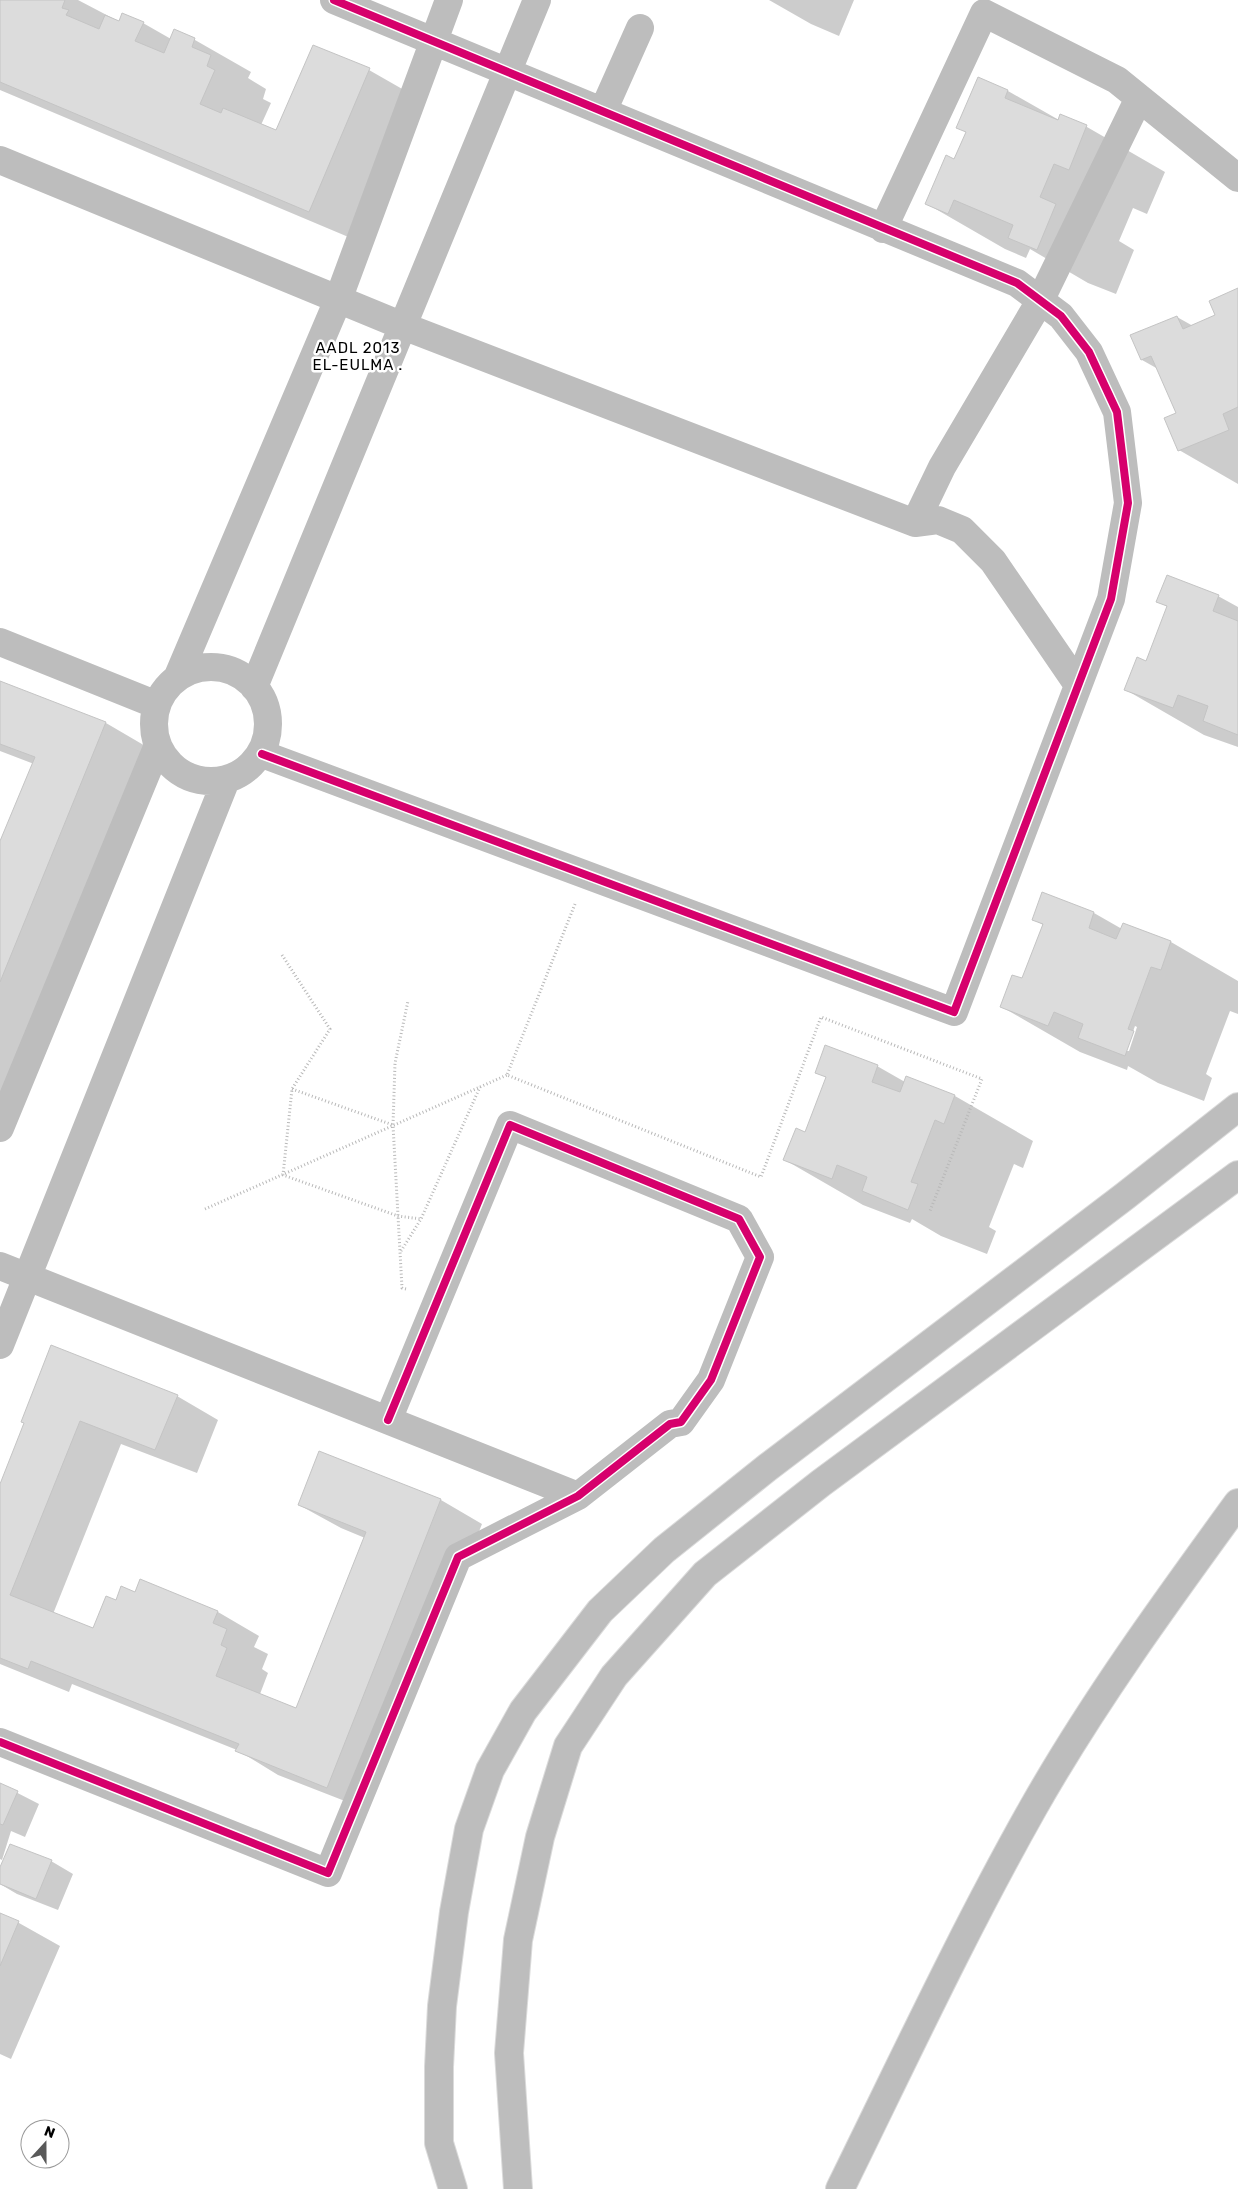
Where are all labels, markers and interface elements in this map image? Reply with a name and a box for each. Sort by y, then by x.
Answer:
district label: AADL 2013 EL-EULMA . [313,339,403,374]
north arrow [20,2119,70,2169]
text: N [42,2123,57,2142]

